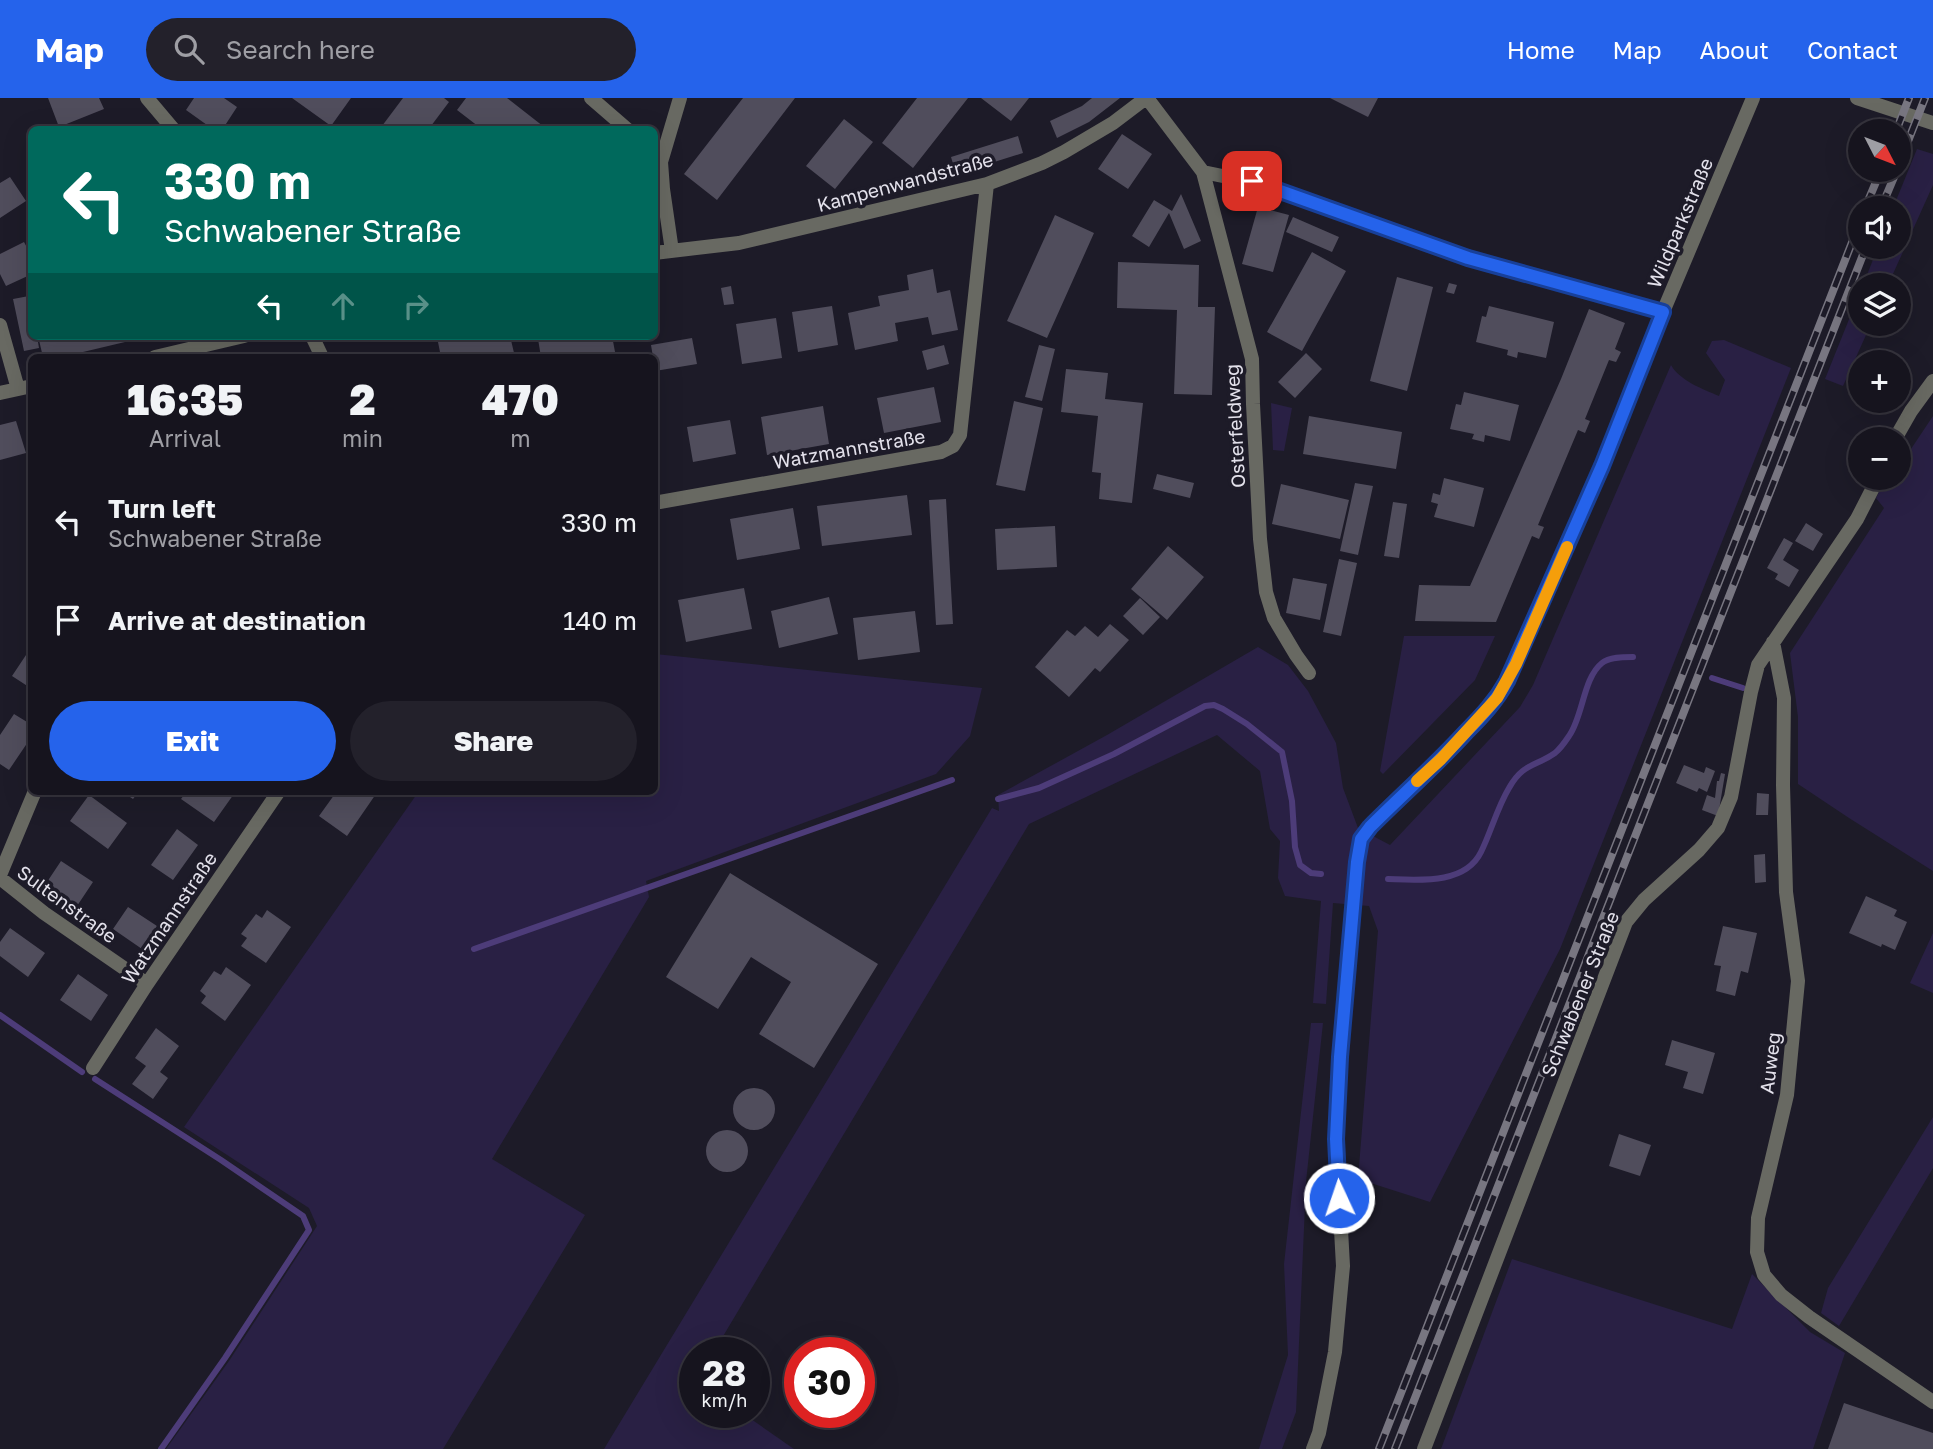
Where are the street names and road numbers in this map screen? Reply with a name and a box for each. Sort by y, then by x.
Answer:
street label: Kampenwandstraße [814,147,995,216]
street label: Wildparkstraße [1642,154,1717,291]
street label: Osterfeldweg [1220,364,1249,488]
street label: Watzmannstraße [771,424,927,473]
street label: Watzmannstraße [116,847,221,988]
street label: Sultenstraße [13,860,122,947]
street label: Schwabener Straße [1536,908,1623,1080]
street label: Auweg [1754,1031,1785,1095]

